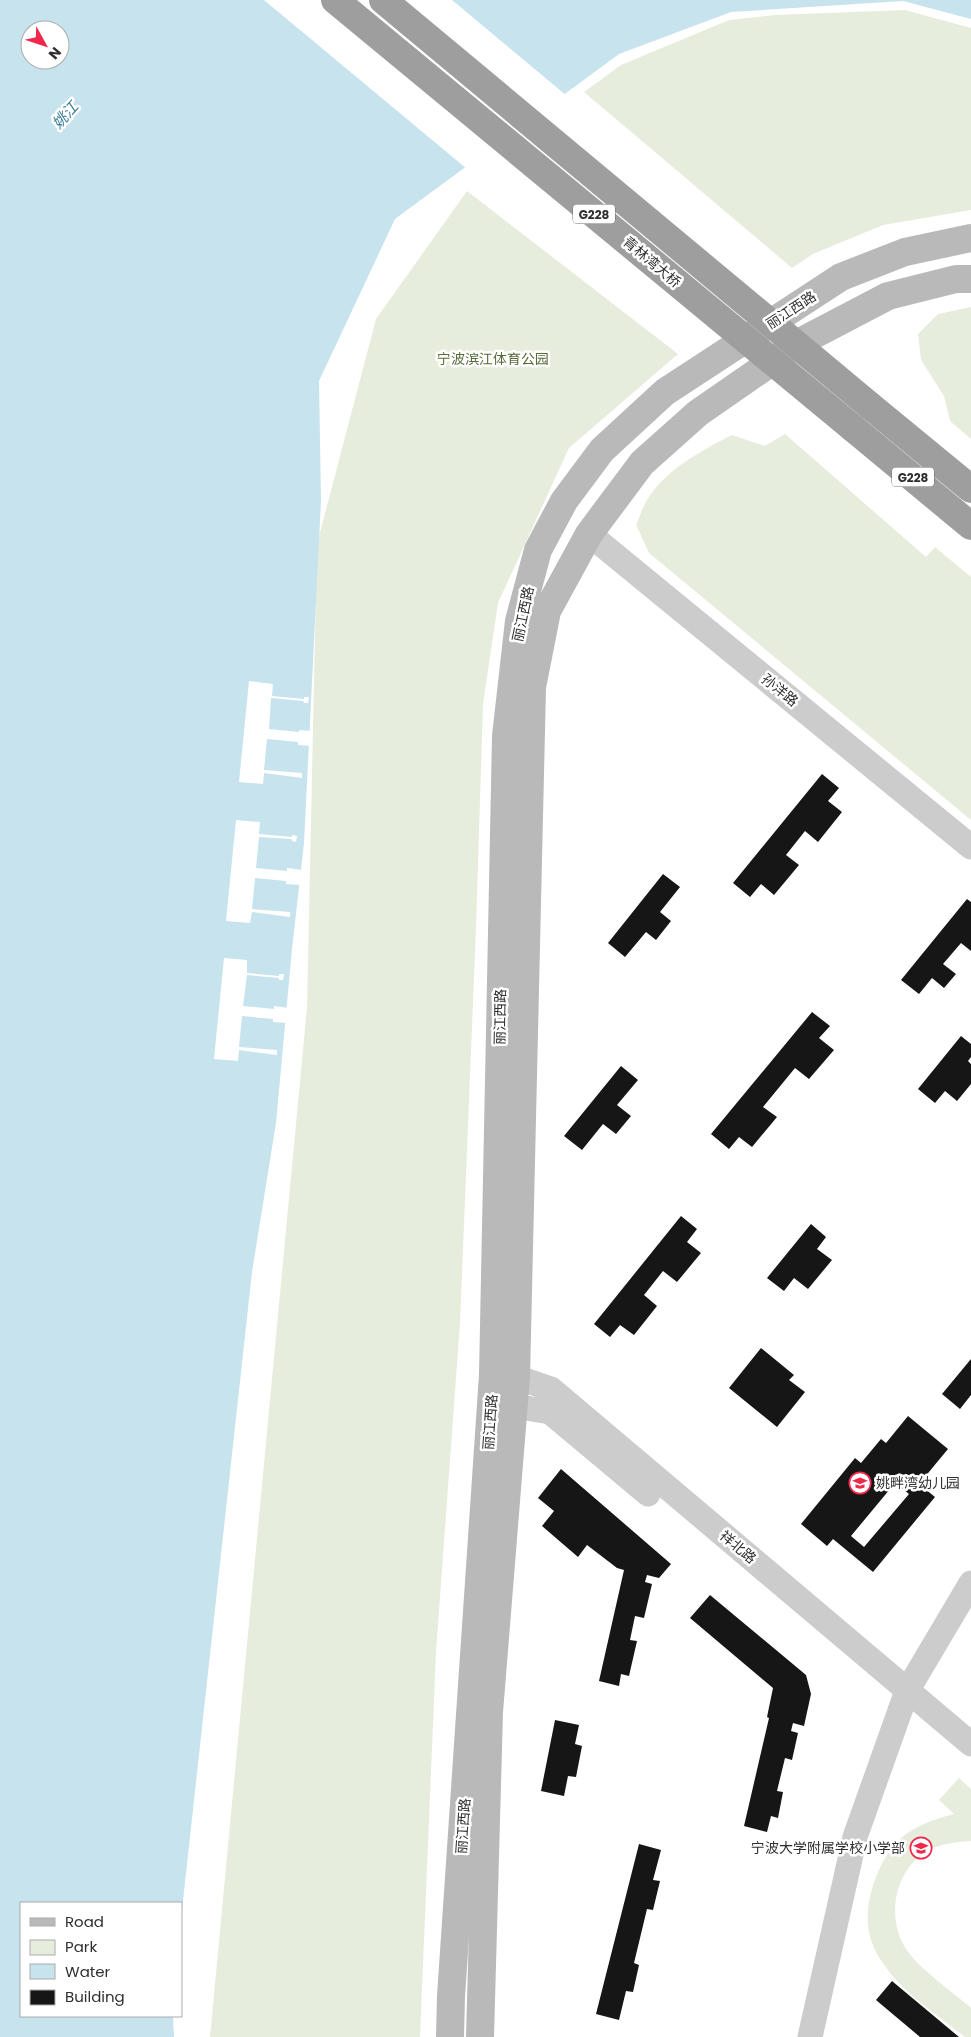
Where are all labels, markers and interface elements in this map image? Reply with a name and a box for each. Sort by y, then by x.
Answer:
north arrow [20,20,70,70]
text: N [44,43,66,64]
water label: 姚江 [47,95,84,133]
road number: G228 [573,204,615,223]
street label: 青林湾大桥 [619,232,685,292]
street label: 丽江西路 [762,286,820,334]
park label: 宁波滨江体育公园 [437,349,549,369]
road number: G228 [892,468,934,487]
street label: 丽江西路 [507,585,539,643]
street label: 孙洋路 [757,669,803,711]
street label: 丽江西路 [490,989,510,1045]
street label: 丽江西路 [478,1393,502,1451]
school or university icon: 姚畔湾幼儿园 [848,1471,872,1495]
place label: 姚畔湾幼儿园 [876,1473,960,1493]
street label: 祥北路 [715,1526,761,1568]
street label: 丽江西路 [451,1797,475,1855]
school or university icon: 宁波大学附属学校小学部 [909,1836,933,1860]
place label: 宁波大学附属学校小学部 [751,1838,905,1858]
legend [20,1902,182,2017]
text: Road [65,1911,104,1932]
text: Park [65,1936,97,1957]
text: Water [65,1961,111,1982]
text: Building [65,1986,125,2007]

